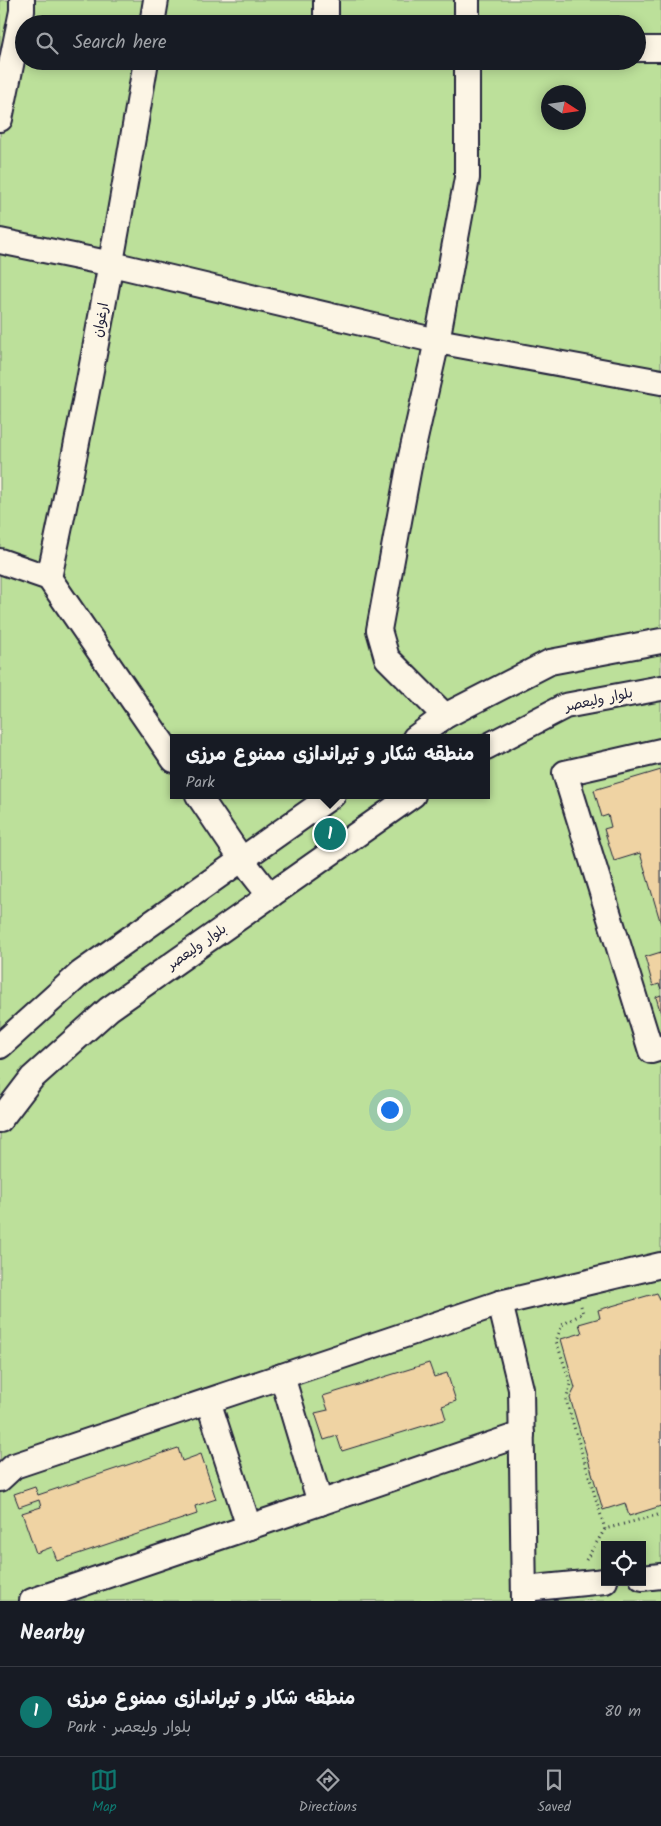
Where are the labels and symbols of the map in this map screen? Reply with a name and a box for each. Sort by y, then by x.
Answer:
north arrow [541,85,586,130]
street label: ارغوان [87,301,115,339]
street label: بلوار ولیعصر [562,682,635,718]
pin: 1 [314,815,346,853]
street label: بلوار ولیعصر [162,918,231,976]
your location [377,1097,403,1123]

